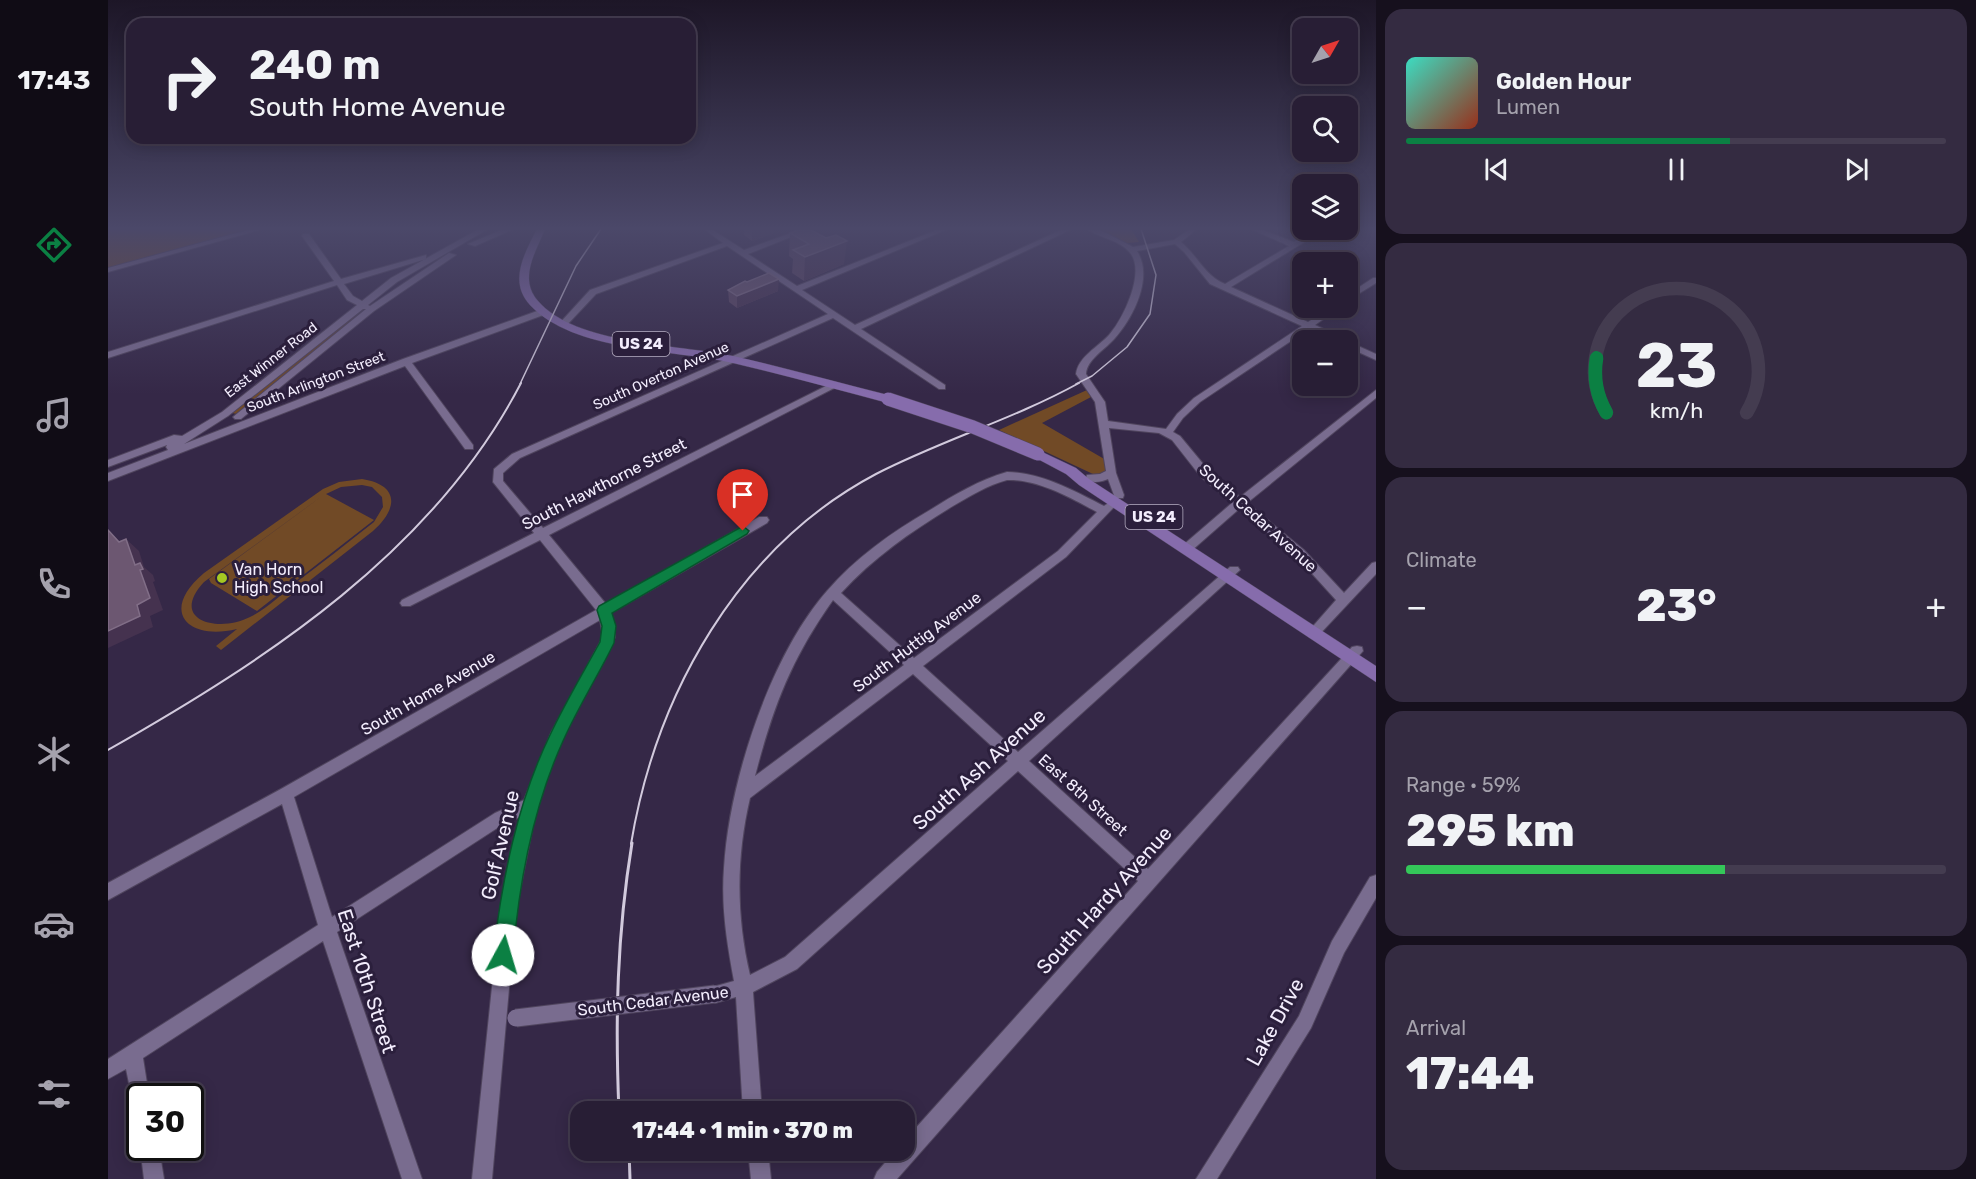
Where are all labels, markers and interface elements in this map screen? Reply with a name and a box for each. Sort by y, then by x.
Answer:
north arrow [1292,18,1358,84]
map controls [1292,18,1358,396]
text: 240 m [249,40,381,90]
icon: right [150,42,228,120]
text: 17:43 [17,64,91,96]
text: Golden Hour [1496,68,1631,95]
text: South Home Avenue [249,91,506,123]
text: Lumen [1496,95,1560,119]
button: search [1292,96,1358,162]
icon: previous [1480,153,1513,186]
icon: pause [1660,153,1693,186]
icon: next [1840,153,1873,186]
button: layers [1292,174,1358,240]
icon: directions [33,224,75,266]
button: + [1292,252,1358,318]
street label: East Winner Road [221,319,321,401]
text: 23 [1635,329,1717,403]
button: − [1292,330,1358,396]
road number: US 24 [612,332,670,356]
street label: South Overton Avenue [590,338,732,414]
street label: South Arlington Street [245,348,388,416]
icon: music [33,394,75,436]
text: km/h [1649,398,1703,423]
street label: South Hawthorne Street [519,434,689,534]
street label: South Cedar Avenue [1195,460,1321,576]
pin [717,469,768,531]
icon: arrive [726,478,759,511]
road number: US 24 [1126,505,1182,529]
text: Climate [1406,548,1477,572]
place label: Van Horn High School [234,560,323,597]
icon: phone [33,563,75,605]
marker: Van Horn High School [215,571,229,585]
text: 23° [1636,579,1717,632]
text: − [1406,587,1427,626]
text: + [1925,587,1946,626]
street label: South Huttig Avenue [849,588,985,696]
street label: South Home Avenue [357,647,499,739]
street label: South Ash Avenue [908,703,1050,835]
icon: climate [33,733,75,775]
street label: East 8th Street [1035,750,1131,840]
text: Range · 59% [1406,773,1521,797]
street label: Golf Avenue [476,788,524,902]
text: 295 km [1406,804,1575,857]
street label: South Hardy Avenue [1031,821,1177,979]
icon: car [33,903,75,945]
street label: East 10th Street [332,906,402,1056]
position arrow [471,923,535,987]
street label: Lake Drive [1241,974,1309,1070]
street label: South Cedar Avenue [576,982,730,1020]
text: Arrival [1406,1016,1466,1040]
text: 17:44 [1406,1047,1534,1100]
icon: filters [33,1073,75,1115]
speed limit sign: 30 [126,1083,204,1161]
text: 17:44 · 1 min · 370 m [632,1117,853,1144]

